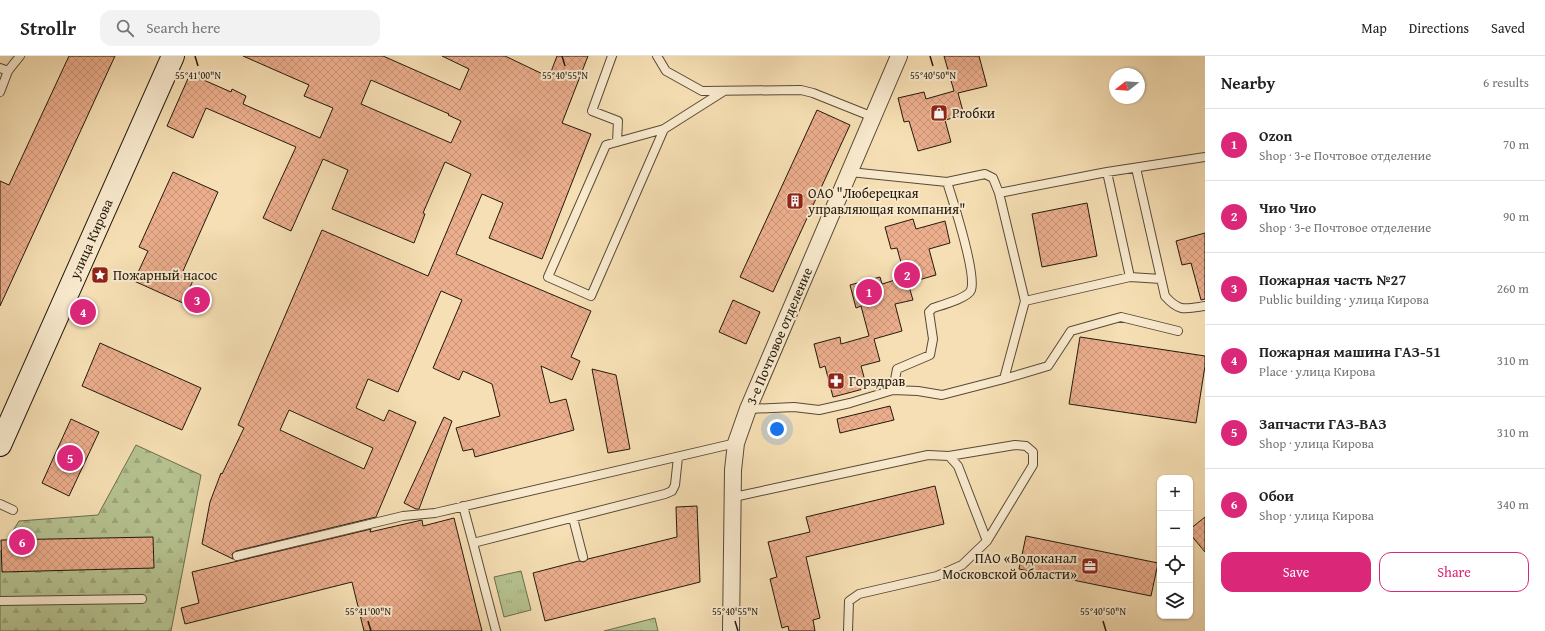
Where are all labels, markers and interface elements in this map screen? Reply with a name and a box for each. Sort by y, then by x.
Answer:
search box [100,10,380,46]
text: Strollr [20,14,76,42]
icon: search [114,17,136,39]
text: Search here [146,17,220,38]
text: Map [1361,18,1387,38]
text: Directions [1409,18,1469,38]
text: Saved [1491,18,1525,38]
text: 55°41'00"N [175,68,221,83]
text: 55°40'55"N [542,68,588,83]
text: 55°40'50"N [910,68,956,83]
north arrow [1109,68,1145,104]
text: Nearby [1221,70,1275,95]
text: 6 results [1483,73,1529,92]
shop icon: Proбки [929,103,949,123]
place label: Proбки [952,103,995,123]
text: Ozon [1259,125,1292,146]
text: 1 [1231,135,1237,154]
text: 70 m [1503,135,1529,154]
text: Shop · 3-е Почтовое отделение [1259,146,1431,165]
place label: ОАО "Люберецкая управляющая компания" [807,183,965,219]
building icon: ОАО "Люберецкая управляющая компания" [785,191,805,211]
street label: улица Кирова [64,195,118,283]
text: Чио Чио [1259,197,1316,218]
text: 2 [1231,207,1237,226]
text: 90 m [1503,207,1529,226]
text: Shop · 3-е Почтовое отделение [1259,218,1431,237]
pin: 2 [894,260,920,290]
street label: 3-е Почтовое отделение [741,264,817,408]
place icon: Пожарный насос [90,265,110,285]
place label: Пожарный насос [113,265,217,285]
text: Пожарная часть №27 [1259,269,1406,290]
pin: 1 [856,277,882,307]
text: 3 [1231,279,1237,298]
text: 260 m [1497,279,1529,298]
pin: 3 [184,285,210,315]
text: Public building · улица Кирова [1259,290,1429,309]
pin: 4 [70,297,96,327]
text: Пожарная машина ГАЗ-51 [1259,341,1441,362]
text: 4 [1231,351,1237,370]
text: 310 m [1497,351,1529,370]
text: Place · улица Кирова [1259,362,1375,381]
pharmacy icon: Горздрав [826,371,846,391]
place label: Горздрав [849,371,905,391]
text: Запчасти ГАЗ-ВАЗ [1259,413,1387,434]
your location [767,419,787,439]
text: 5 [1231,423,1237,442]
text: 310 m [1497,423,1529,442]
text: Shop · улица Кирова [1259,434,1374,453]
pin: 5 [57,443,83,473]
map controls [1157,475,1193,619]
button: + [1157,475,1193,511]
text: Обои [1259,485,1294,506]
text: 6 [1231,495,1237,514]
text: 340 m [1497,495,1529,514]
text: Shop · улица Кирова [1259,506,1374,525]
button: − [1157,511,1193,547]
pin: 6 [9,527,35,557]
button: locate [1157,547,1193,583]
place label: ПАО «Водоканал Московской области» [942,548,1077,584]
button: Save [1221,552,1371,592]
button: Share [1379,552,1529,592]
office icon: ПАО «Водоканал Московской области» [1080,556,1100,576]
button: layers [1157,583,1193,619]
text: 55°41'00"N [345,604,391,619]
text: 55°40'55"N [712,604,758,619]
text: 55°40'50"N [1080,604,1126,619]

